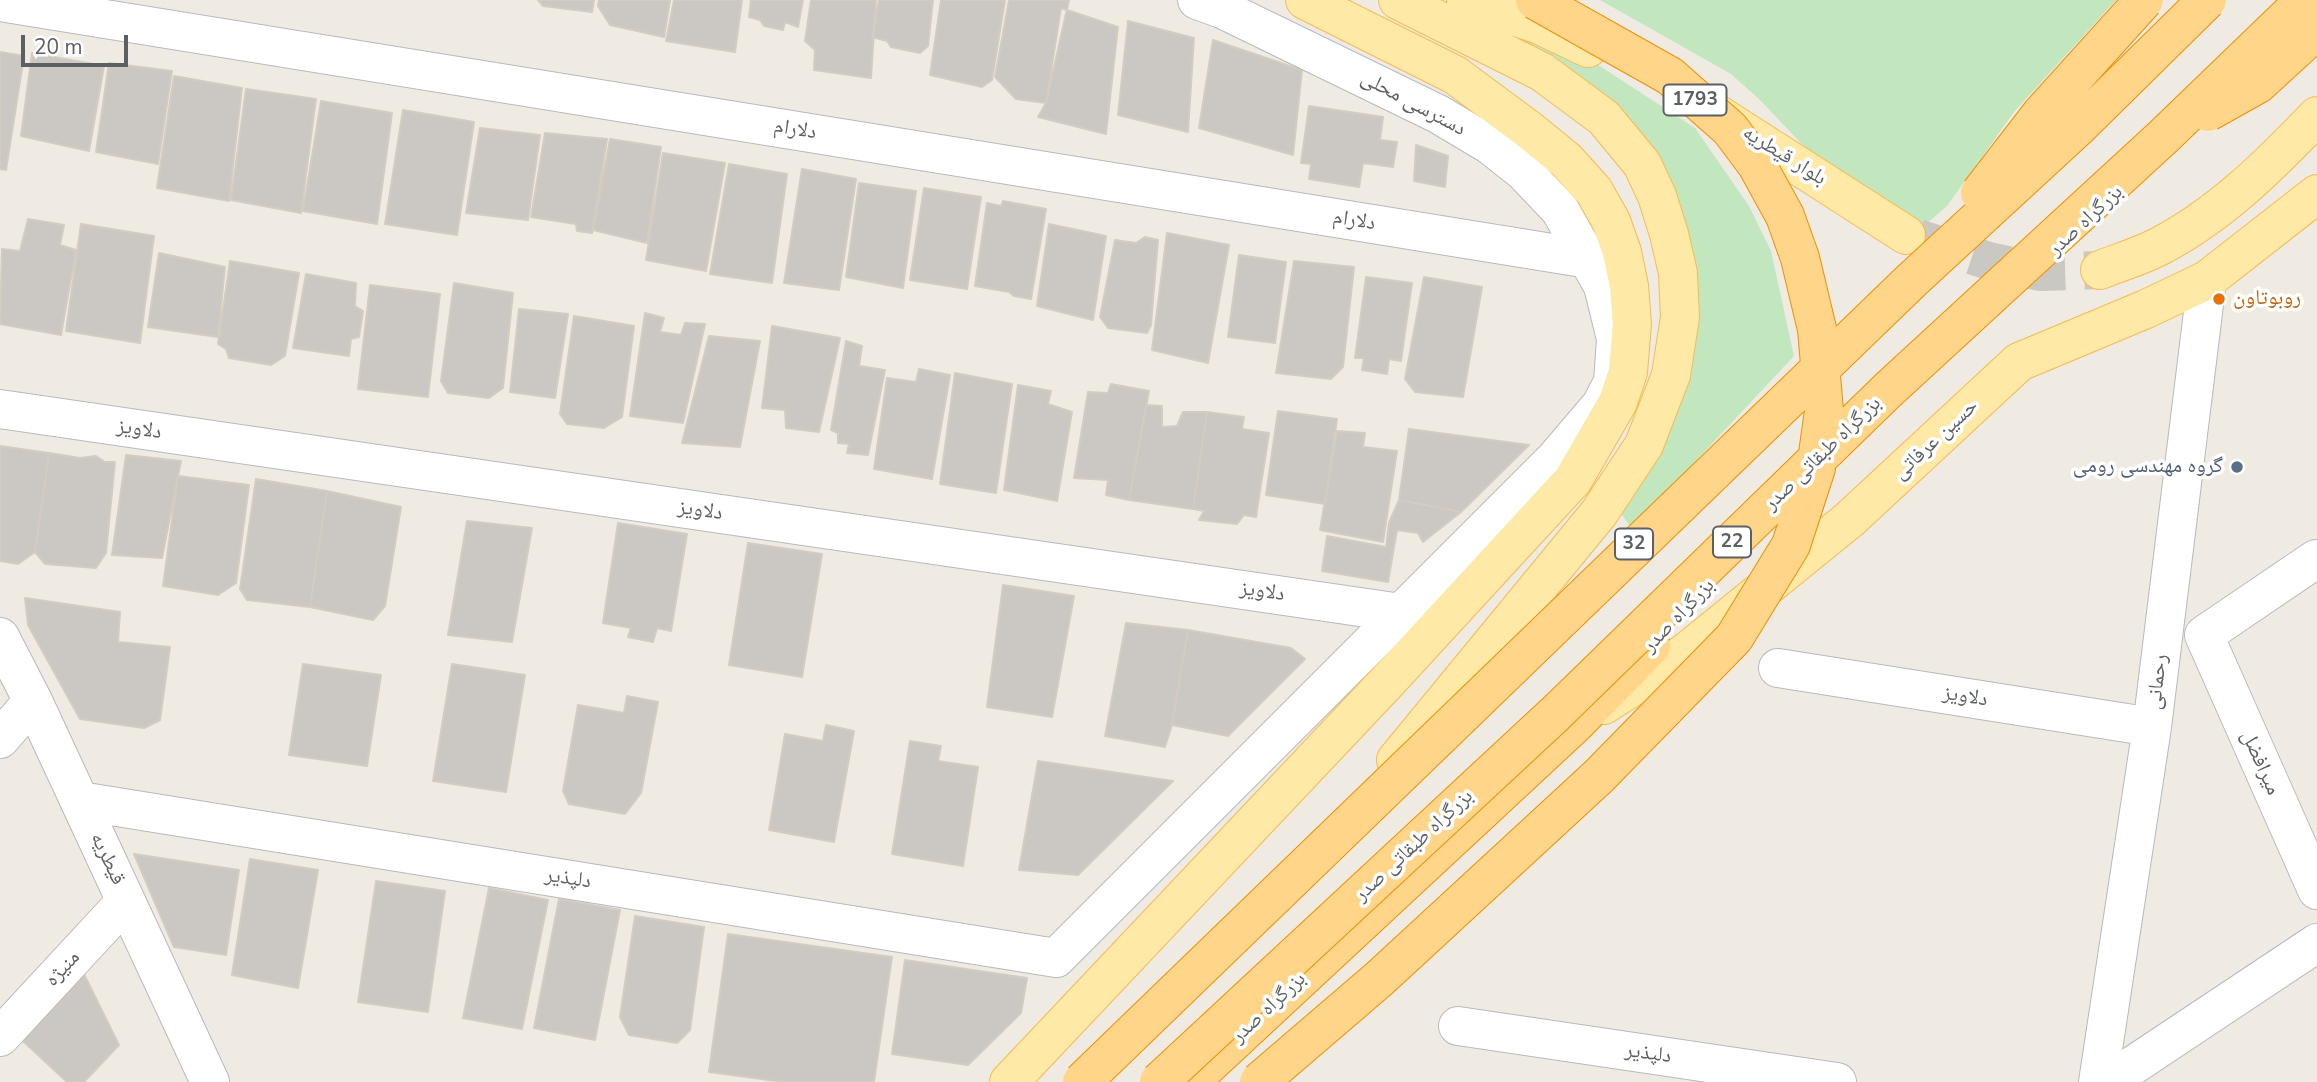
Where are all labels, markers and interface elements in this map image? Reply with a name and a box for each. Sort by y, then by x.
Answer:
scale bar [24,21,131,65]
text: 20 m [34,33,83,61]
street label: دسترسی محلی [1356,66,1470,142]
road number: 1793 [1664,85,1726,116]
street label: دلارام [772,114,818,146]
street label: بلوار قیطریه [1737,120,1831,192]
street label: بزرگراه صدر [2043,180,2129,262]
street label: دلارام [1331,205,1377,237]
place label: روبوتاون [2233,286,2301,312]
marker: روبوتاون [2211,291,2227,307]
street label: بزرگراه طبقاتی صدر [1759,392,1887,516]
street label: حسین عرفاتی [1888,394,1984,486]
street label: دلاویز [115,414,163,446]
place label: گروه مهندسی رومی [2073,454,2223,480]
marker: گروه مهندسی رومی [2229,459,2245,475]
street label: دلاویز [676,495,724,527]
road number: 22 [1713,526,1751,558]
road number: 32 [1615,528,1653,559]
street label: بزرگراه صدر [1638,574,1720,658]
street label: دلاویز [1238,576,1286,608]
street label: رحمانی [2142,653,2174,711]
street label: دلاویز [1941,681,1989,713]
street label: میرافضل [2235,727,2285,799]
street label: بزرگراه طبقاتی صدر [1349,784,1479,908]
street label: قیطریه [84,829,130,889]
street label: دلپذیر [543,863,593,895]
street label: منیژه [40,946,86,992]
street label: بزرگراه صدر [1226,967,1312,1049]
street label: دلپذیر [1623,1038,1673,1070]

